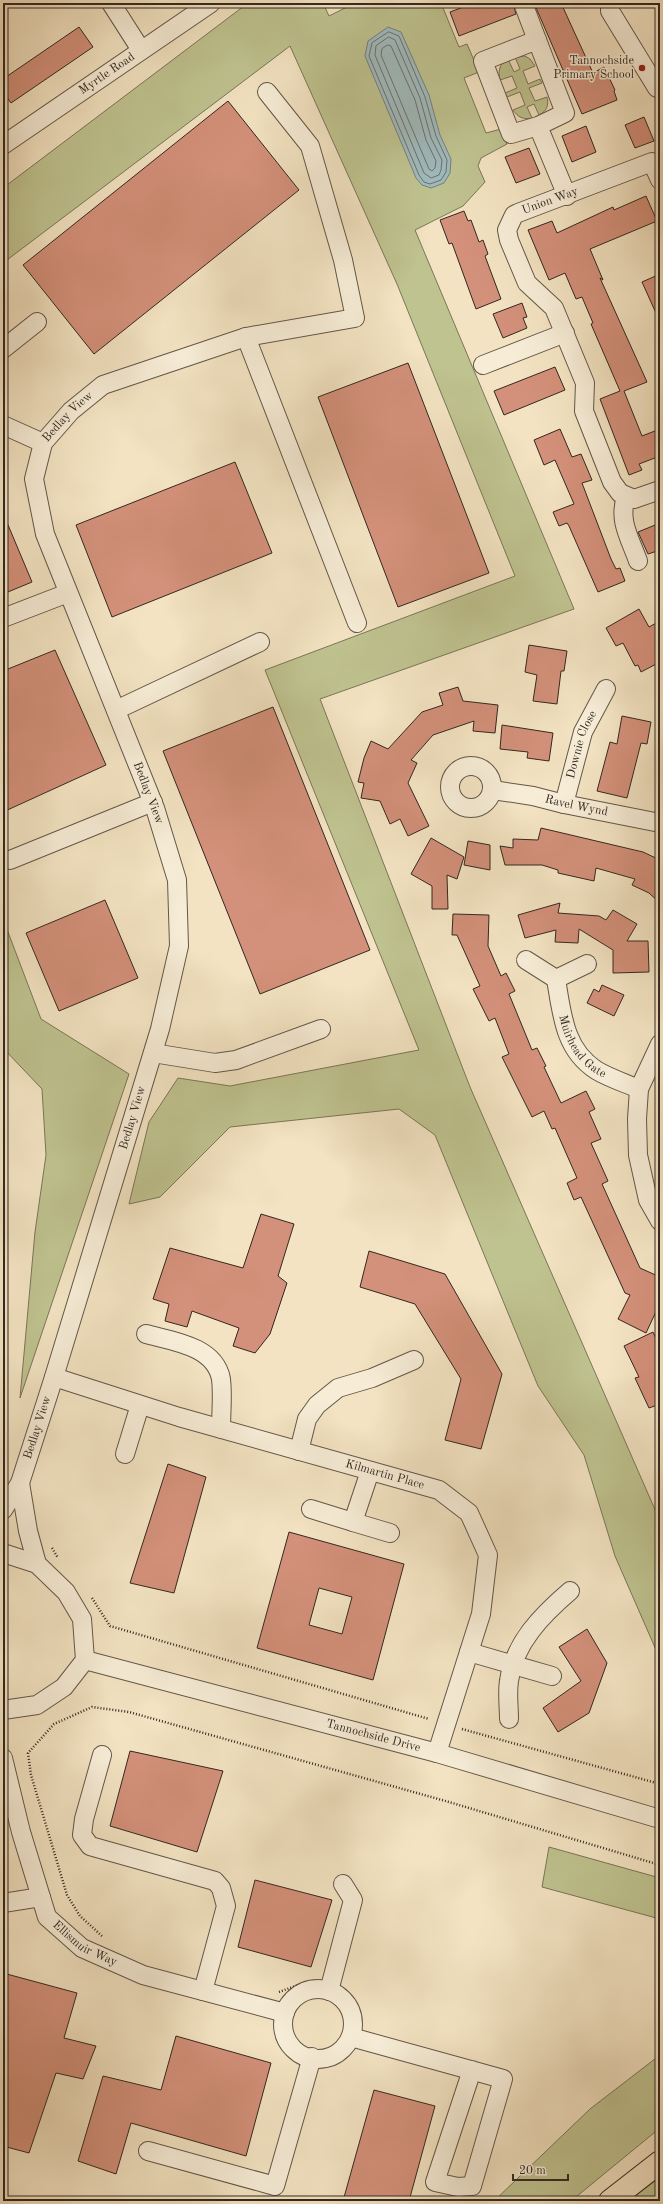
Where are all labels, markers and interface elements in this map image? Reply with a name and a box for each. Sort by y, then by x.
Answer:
street label: Myrtle Road [77,51,137,97]
place label: Tannochside Primary School [553,55,634,81]
marker: Tannochside Primary School [637,63,647,73]
street label: Union Way [520,185,580,217]
street label: Bedlay View [41,389,96,445]
street label: Downie Close [565,708,599,780]
street label: Bedlay View [131,760,166,826]
street label: Ravel Wynd [544,793,609,819]
street label: Muirhead Gate [556,1014,608,1081]
street label: Bedlay View [118,1084,148,1151]
street label: Bedlay View [22,1394,54,1461]
street label: Kilmartin Place [344,1458,426,1492]
street label: Tannochside Drive [325,1718,422,1754]
street label: Ellismuir Way [50,1919,119,1969]
scale bar [513,2156,568,2182]
text: 20 m [519,2165,546,2177]

